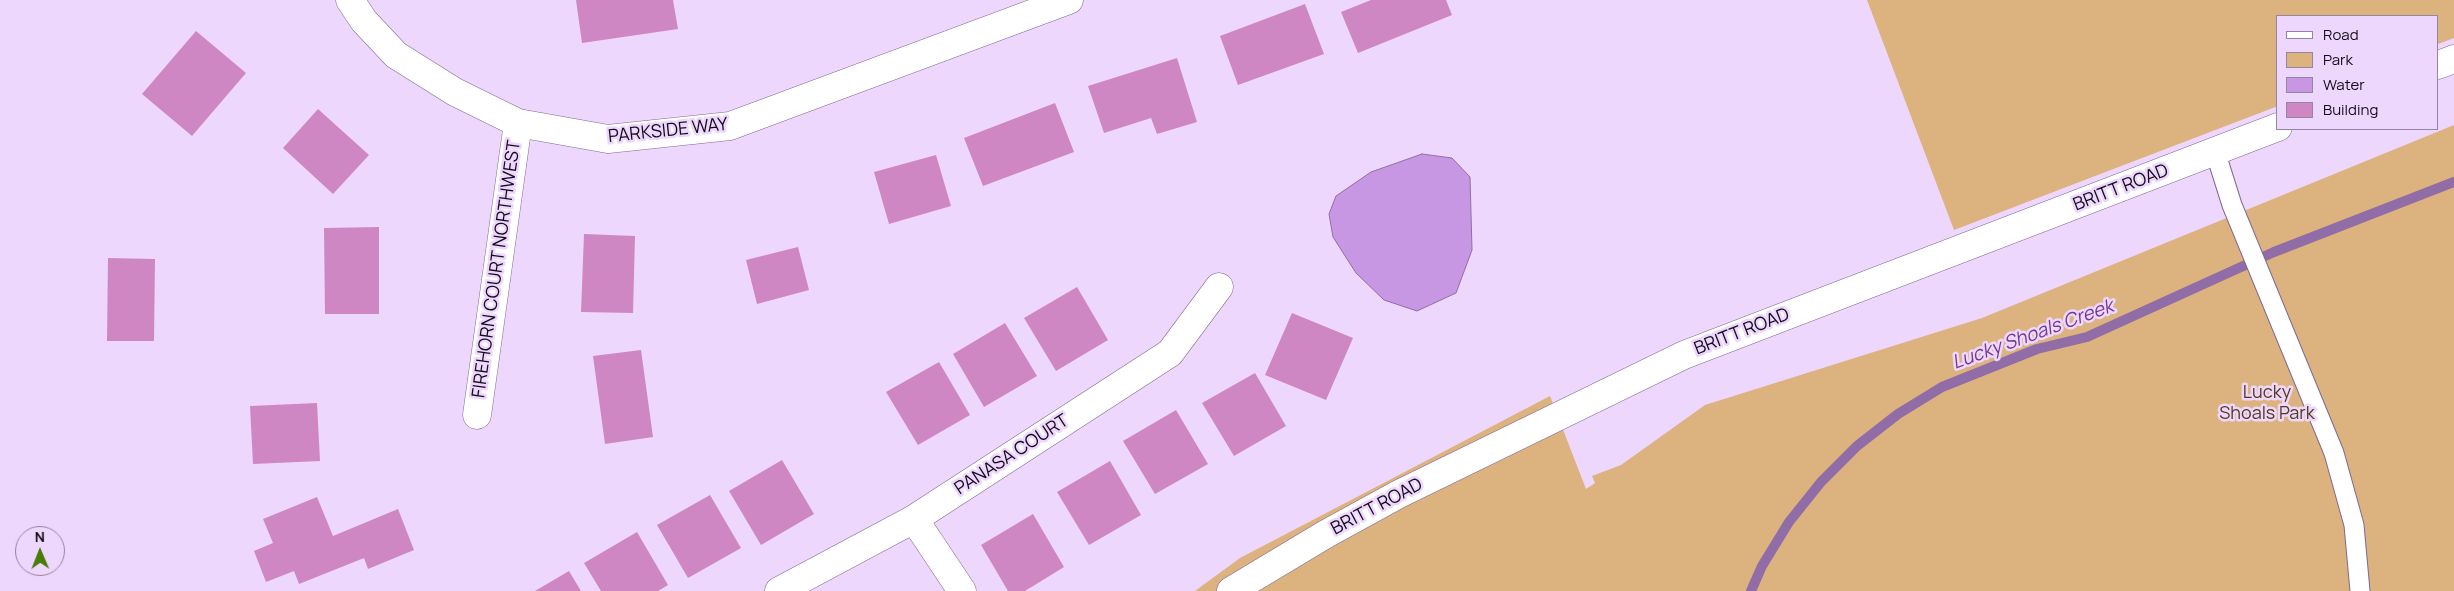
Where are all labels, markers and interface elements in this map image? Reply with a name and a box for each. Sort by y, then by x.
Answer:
legend [2276,15,2439,130]
text: Road [2323,24,2359,45]
text: Park [2323,49,2353,70]
text: Water [2323,74,2365,95]
text: Building [2323,99,2378,120]
street label: PARKSIDE WAY [607,114,729,148]
street label: FIREHORN COURT NORTHWEST [468,139,526,399]
street label: BRITT ROAD [2070,160,2172,216]
water label: Lucky Shoals Creek [1949,295,2117,375]
street label: BRITT ROAD [1691,304,1793,360]
park label: Lucky Shoals Park [2219,382,2315,424]
street label: PANASA COURT [951,410,1073,500]
street label: BRITT ROAD [1328,474,1426,540]
north arrow [15,526,65,576]
text: N [35,527,45,546]

